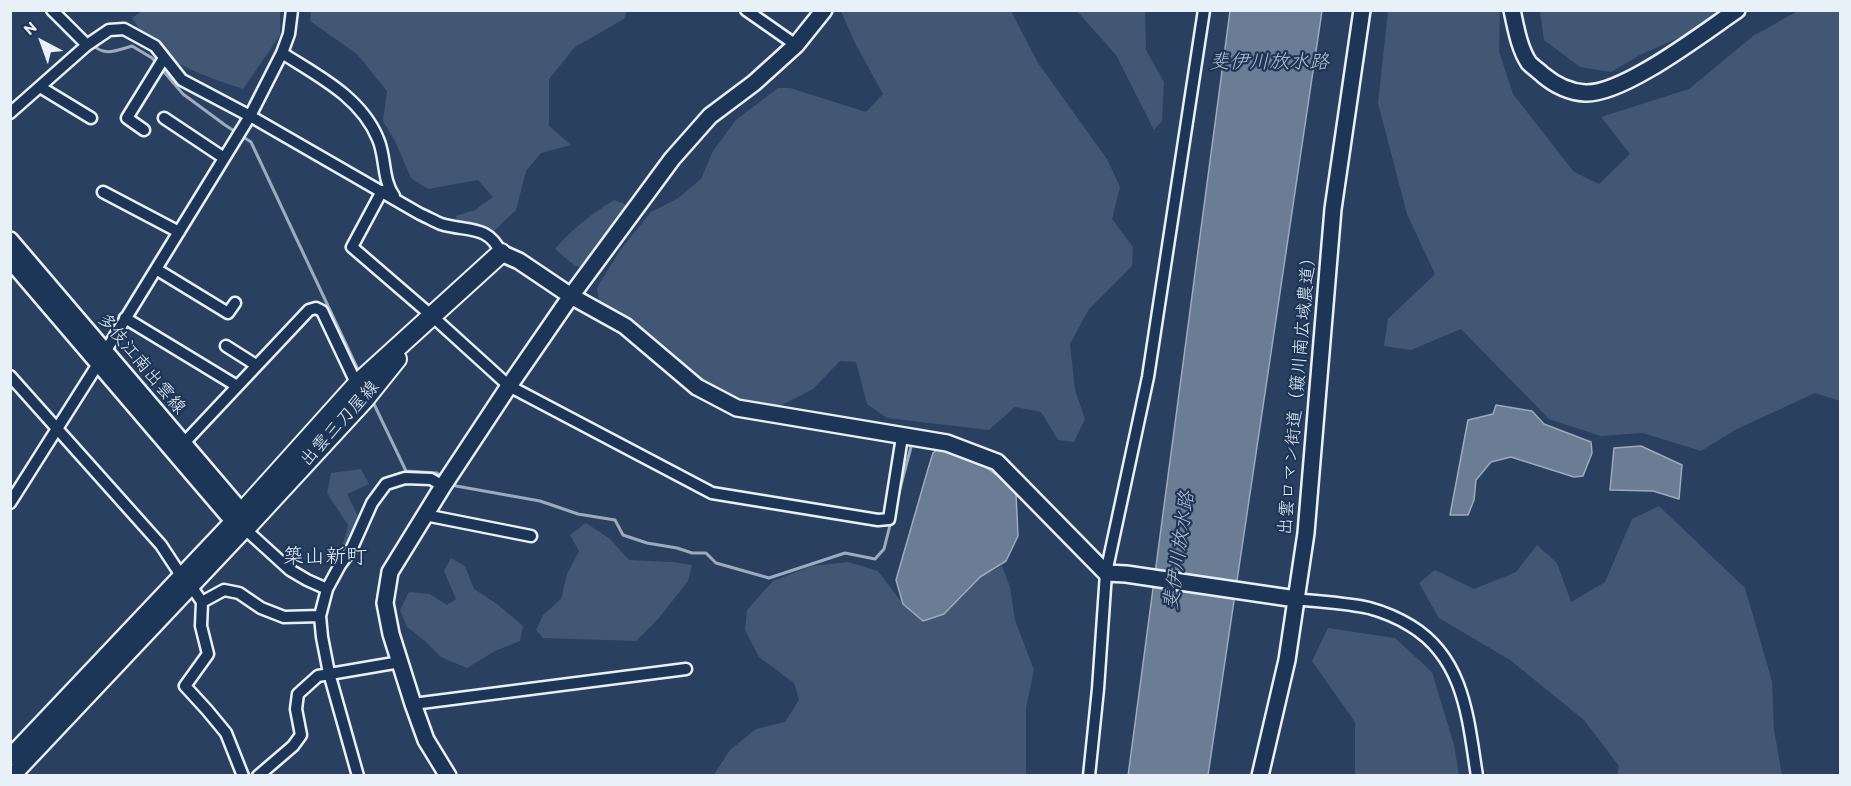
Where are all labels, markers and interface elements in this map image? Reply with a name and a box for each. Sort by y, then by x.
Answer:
north arrow [12,12,72,72]
text: N [20,17,40,39]
water label: 斐伊川放水路 [1209,51,1329,75]
street label: 出雲ロマン街道（簸川南広域農道） [1275,248,1321,536]
street label: 多伎江南出雲線 [92,309,190,419]
street label: 出雲三刀屋線 [296,377,384,471]
water label: 斐伊川放水路 [1160,490,1200,612]
district label: 築山新町 [283,545,367,571]

